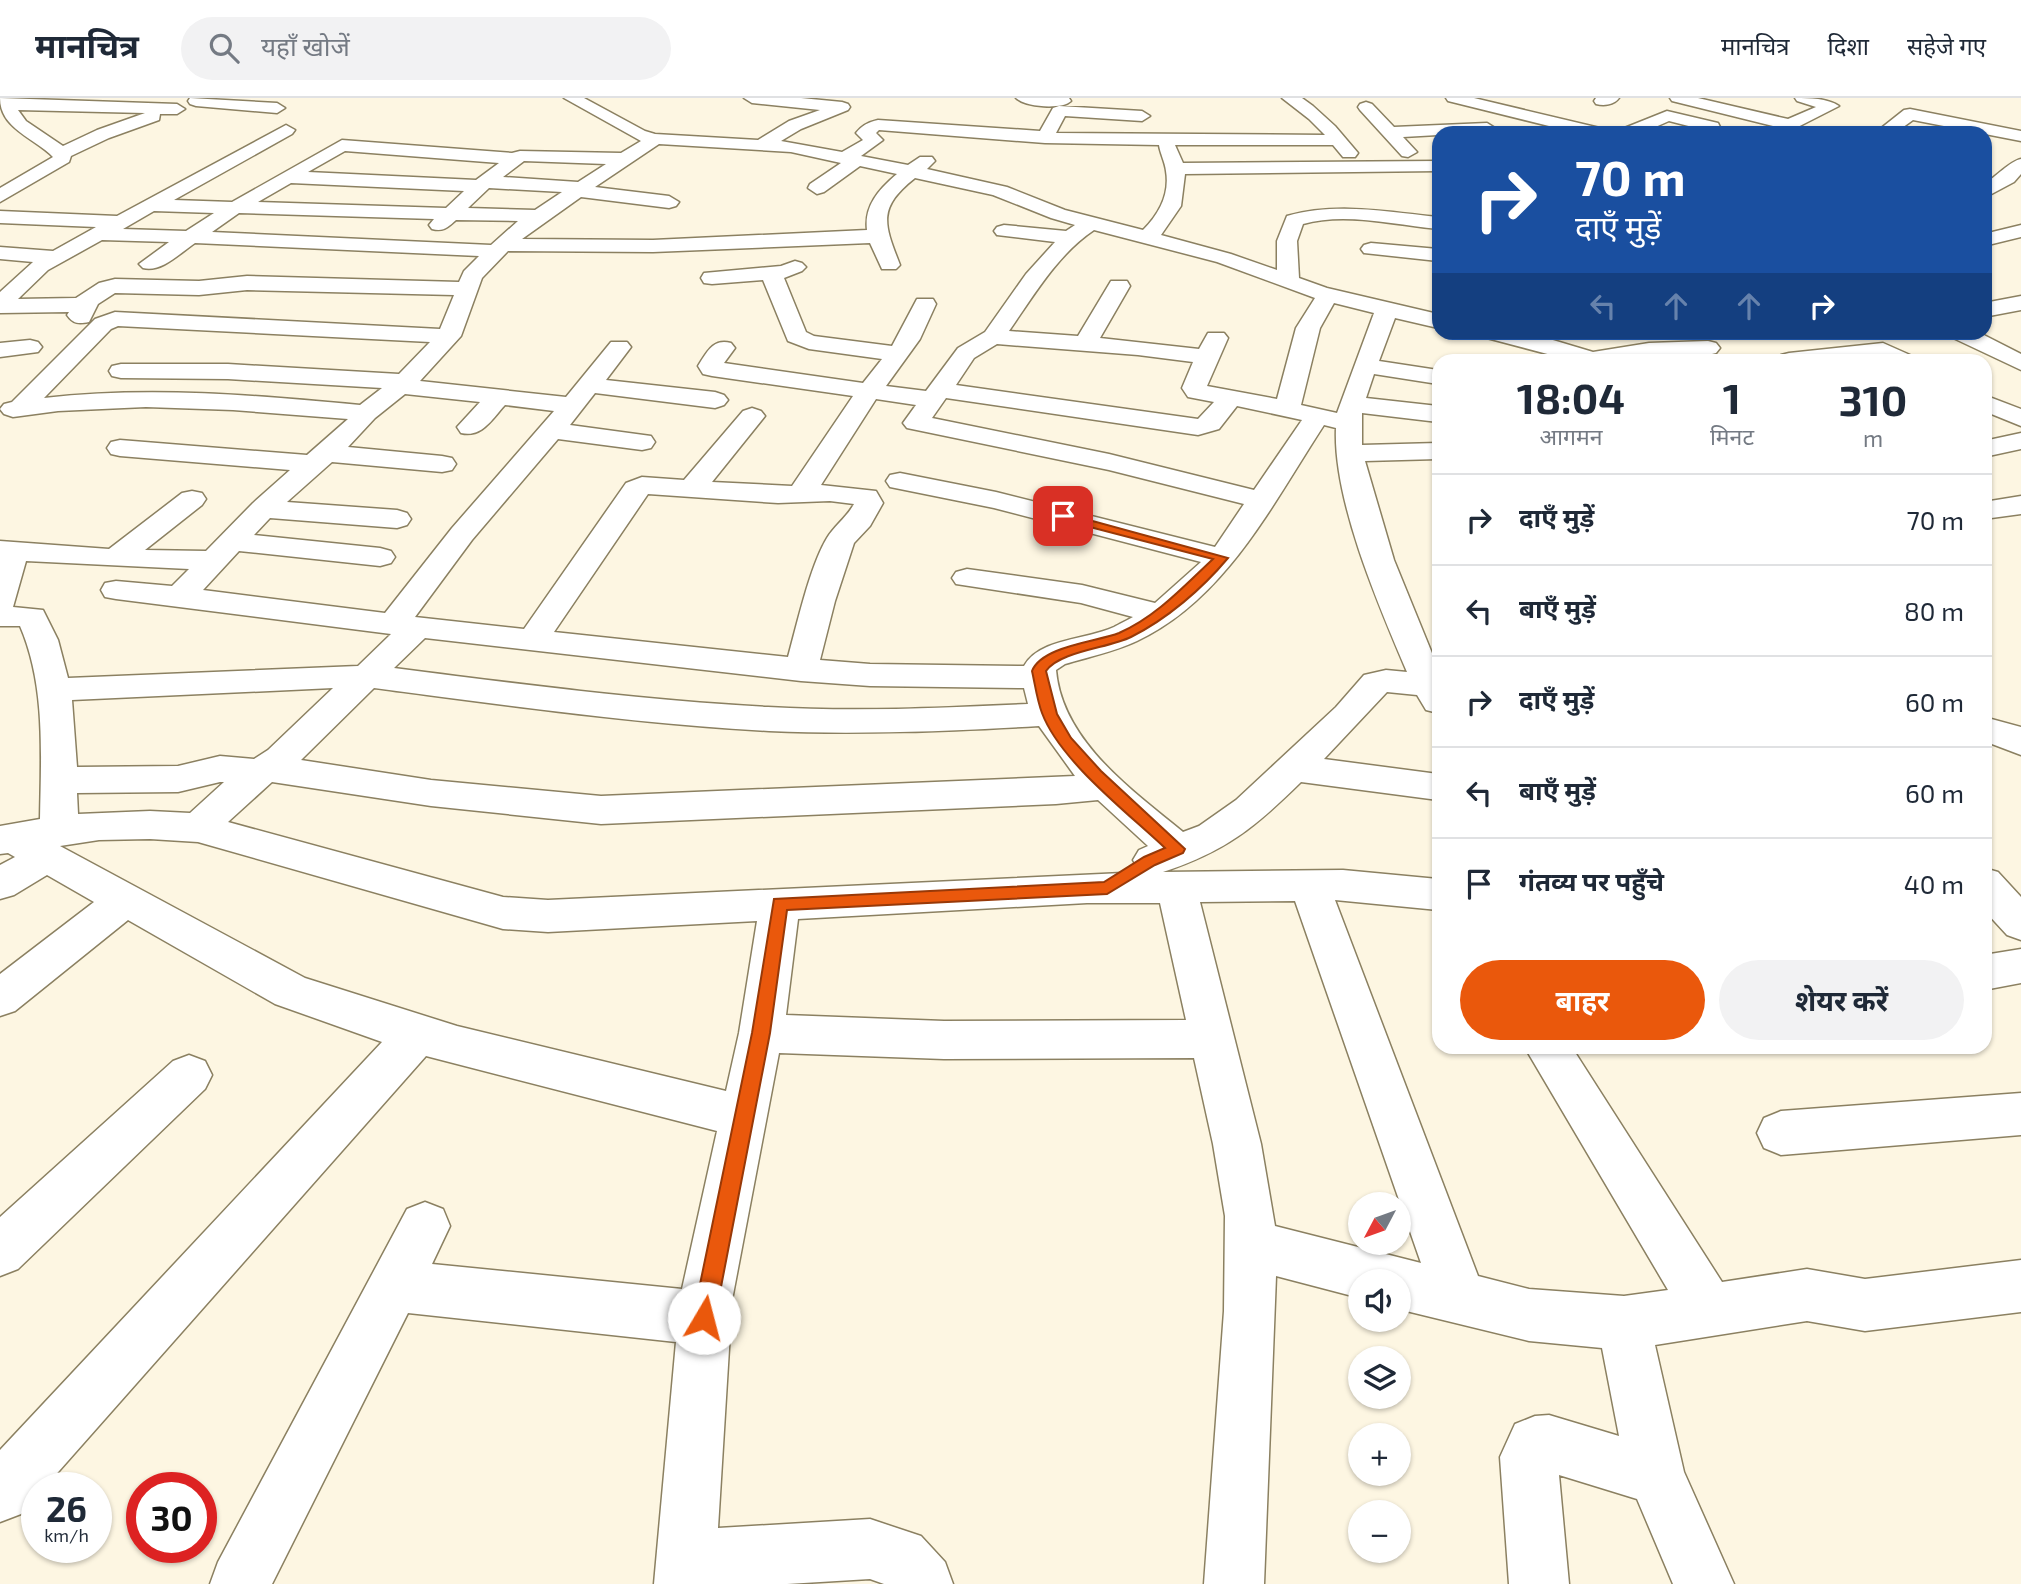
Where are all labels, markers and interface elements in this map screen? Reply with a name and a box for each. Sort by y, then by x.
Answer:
search box [181,17,671,80]
text: मानचित्र [35,25,139,65]
icon: search [205,29,243,67]
text: यहाँ खोजें [261,30,350,61]
text: मानचित्र [1721,31,1790,60]
text: दिशा [1828,31,1869,60]
text: सहेजे गए [1907,31,1986,60]
text: 70 m [1575,147,1686,206]
icon: right [1460,154,1551,245]
text: दाएँ मुड़ें [1575,207,1661,245]
icon: left [1584,287,1622,325]
icon: ahead [1657,287,1695,325]
icon: ahead [1730,287,1768,325]
icon: right [1803,287,1841,325]
text: 18:04 [1517,372,1625,422]
text: 1 [1723,372,1741,422]
text: 310 [1839,374,1907,424]
text: आगमन [1539,422,1602,450]
text: मिनट [1710,422,1754,450]
text: m [1863,424,1883,452]
pin [1033,486,1093,546]
icon: arrive [1044,497,1082,535]
icon: right [1460,501,1498,539]
text: दाएँ मुड़ें [1519,501,1594,532]
text: 70 m [1906,504,1964,535]
icon: left [1460,592,1498,630]
text: बाएँ मुड़ें [1519,592,1596,623]
text: 80 m [1904,595,1964,626]
icon: right [1460,683,1498,721]
text: दाएँ मुड़ें [1519,683,1594,714]
text: 60 m [1905,686,1964,717]
icon: left [1460,774,1498,812]
text: बाएँ मुड़ें [1519,774,1596,805]
text: 60 m [1905,777,1964,808]
icon: arrive [1460,865,1498,903]
text: गंतव्य पर पहुँचे [1519,865,1664,896]
text: 40 m [1904,868,1964,899]
button: बाहर [1460,960,1705,1040]
button: शेयर करें [1719,960,1964,1040]
north arrow [1348,1192,1410,1255]
map controls [1348,1192,1411,1563]
button: sound [1348,1269,1411,1332]
position arrow [667,1281,741,1355]
button: layers [1348,1346,1411,1409]
button: + [1348,1423,1411,1486]
speed limit sign: 30 [126,1472,217,1563]
text: 26 [46,1487,87,1529]
button: − [1348,1500,1411,1563]
text: km/h [44,1524,89,1546]

